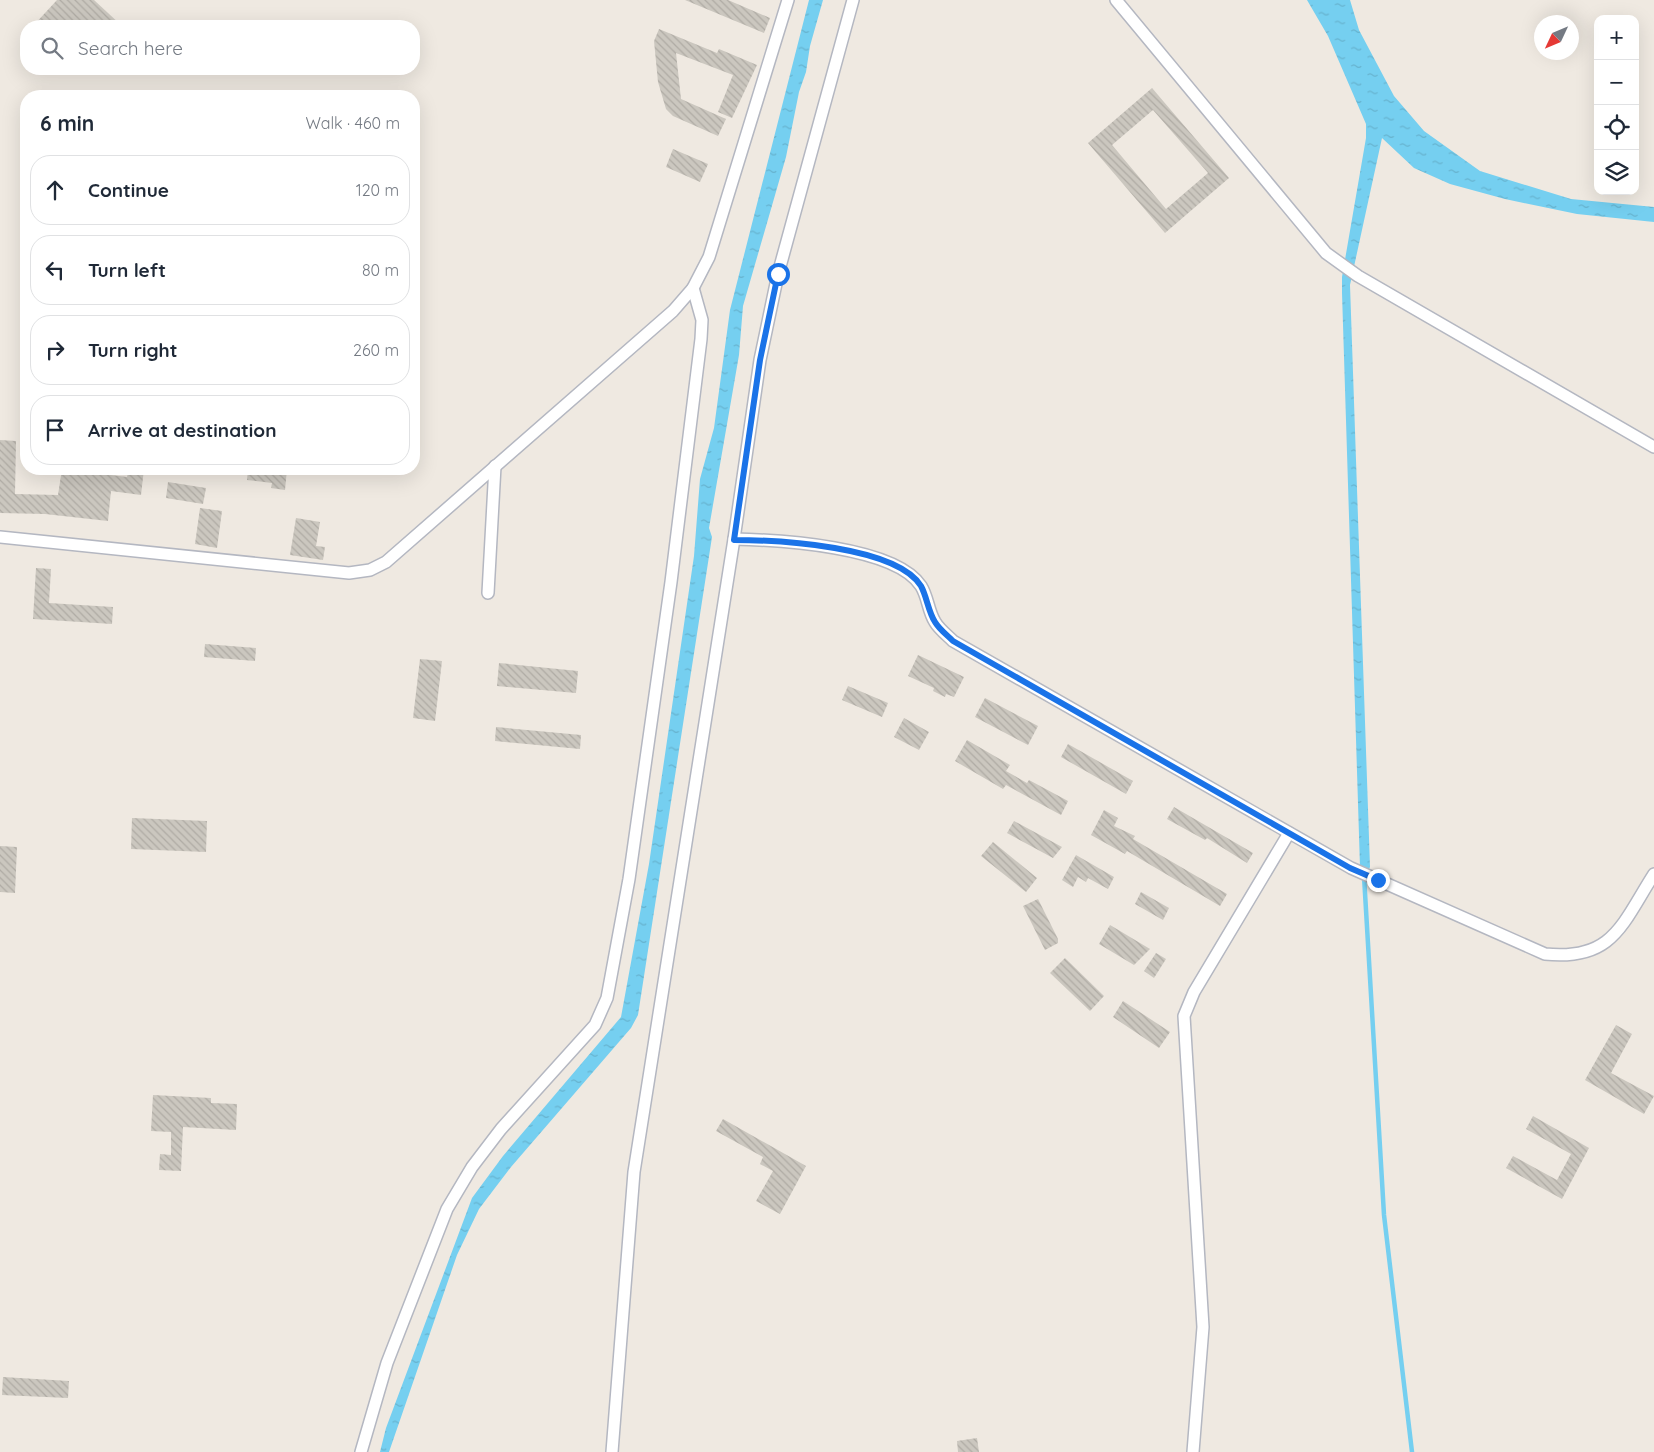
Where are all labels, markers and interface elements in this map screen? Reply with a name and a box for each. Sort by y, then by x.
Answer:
north arrow [1534,15,1579,60]
map controls [1594,15,1639,195]
button: + [1594,15,1639,60]
search box [20,20,420,75]
icon: search [38,34,66,62]
text: Search here [78,36,183,60]
button: − [1594,60,1639,105]
button: locate [1594,105,1639,150]
text: 6 min [40,110,94,136]
text: Walk · 460 m [305,113,400,133]
button: layers [1594,150,1639,195]
icon: ahead [41,176,69,204]
text: Continue [88,178,169,202]
text: 120 m [356,180,399,200]
icon: left [41,256,69,284]
text: Turn left [88,258,166,282]
text: 80 m [362,260,399,280]
route start [767,263,790,286]
icon: right [41,336,69,364]
text: Turn right [88,338,177,362]
text: 260 m [353,340,399,360]
icon: arrive [41,416,69,444]
text: Arrive at destination [88,418,277,442]
route end [1367,869,1390,892]

